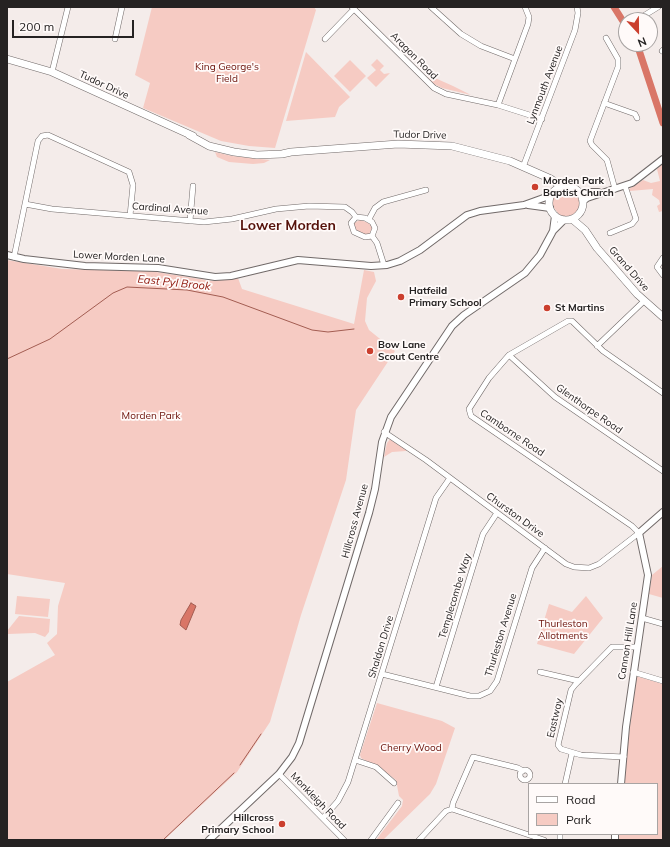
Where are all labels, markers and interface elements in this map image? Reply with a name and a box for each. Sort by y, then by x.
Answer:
scale bar [14,12,136,38]
north arrow [618,12,658,52]
text: 200 m [19,19,54,34]
street label: Aragon Road [388,30,440,82]
text: N [636,34,649,50]
street label: Lynmouth Avenue [524,44,566,126]
park label: King George's Field [195,61,259,84]
street label: Tudor Drive [77,68,131,102]
street label: Tudor Drive [393,129,447,141]
place label: Morden Park Baptist Church [543,175,614,198]
marker: Morden Park Baptist Church [530,182,540,192]
street label: Cardinal Avenue [132,200,208,218]
district label: Lower Morden [240,218,336,234]
street label: Grand Drive [606,244,652,294]
street label: Lower Morden Lane [73,249,165,265]
water label: East Pyl Brook [137,273,211,293]
place label: Hatfeild Primary School [409,285,482,308]
marker: Hatfeild Primary School [396,292,406,302]
place label: St Martins [555,302,604,314]
marker: St Martins [542,303,552,313]
place label: Bow Lane Scout Centre [378,339,439,362]
marker: Bow Lane Scout Centre [365,346,375,356]
street label: Glenthorpe Road [554,382,624,436]
street label: Camborne Road [477,407,547,459]
park label: Morden Park [122,410,180,422]
street label: Hillcross Avenue [339,483,371,559]
street label: Churston Drive [484,490,546,540]
street label: Templecombe Way [436,552,474,640]
street label: Thurleston Avenue [483,592,519,678]
street label: Cannon Hill Lane [616,601,640,681]
street label: Shaldon Drive [366,614,396,680]
park label: Thurleston Allotments [538,618,588,642]
street label: Eastway [545,697,565,739]
park label: Cherry Wood [380,742,442,754]
street label: Monkleigh Road [288,770,348,832]
legend [528,783,658,835]
text: Road [566,792,595,807]
place label: Hillcross Primary School [201,812,274,836]
text: Park [566,812,591,827]
marker: Hillcross Primary School [277,819,287,829]

